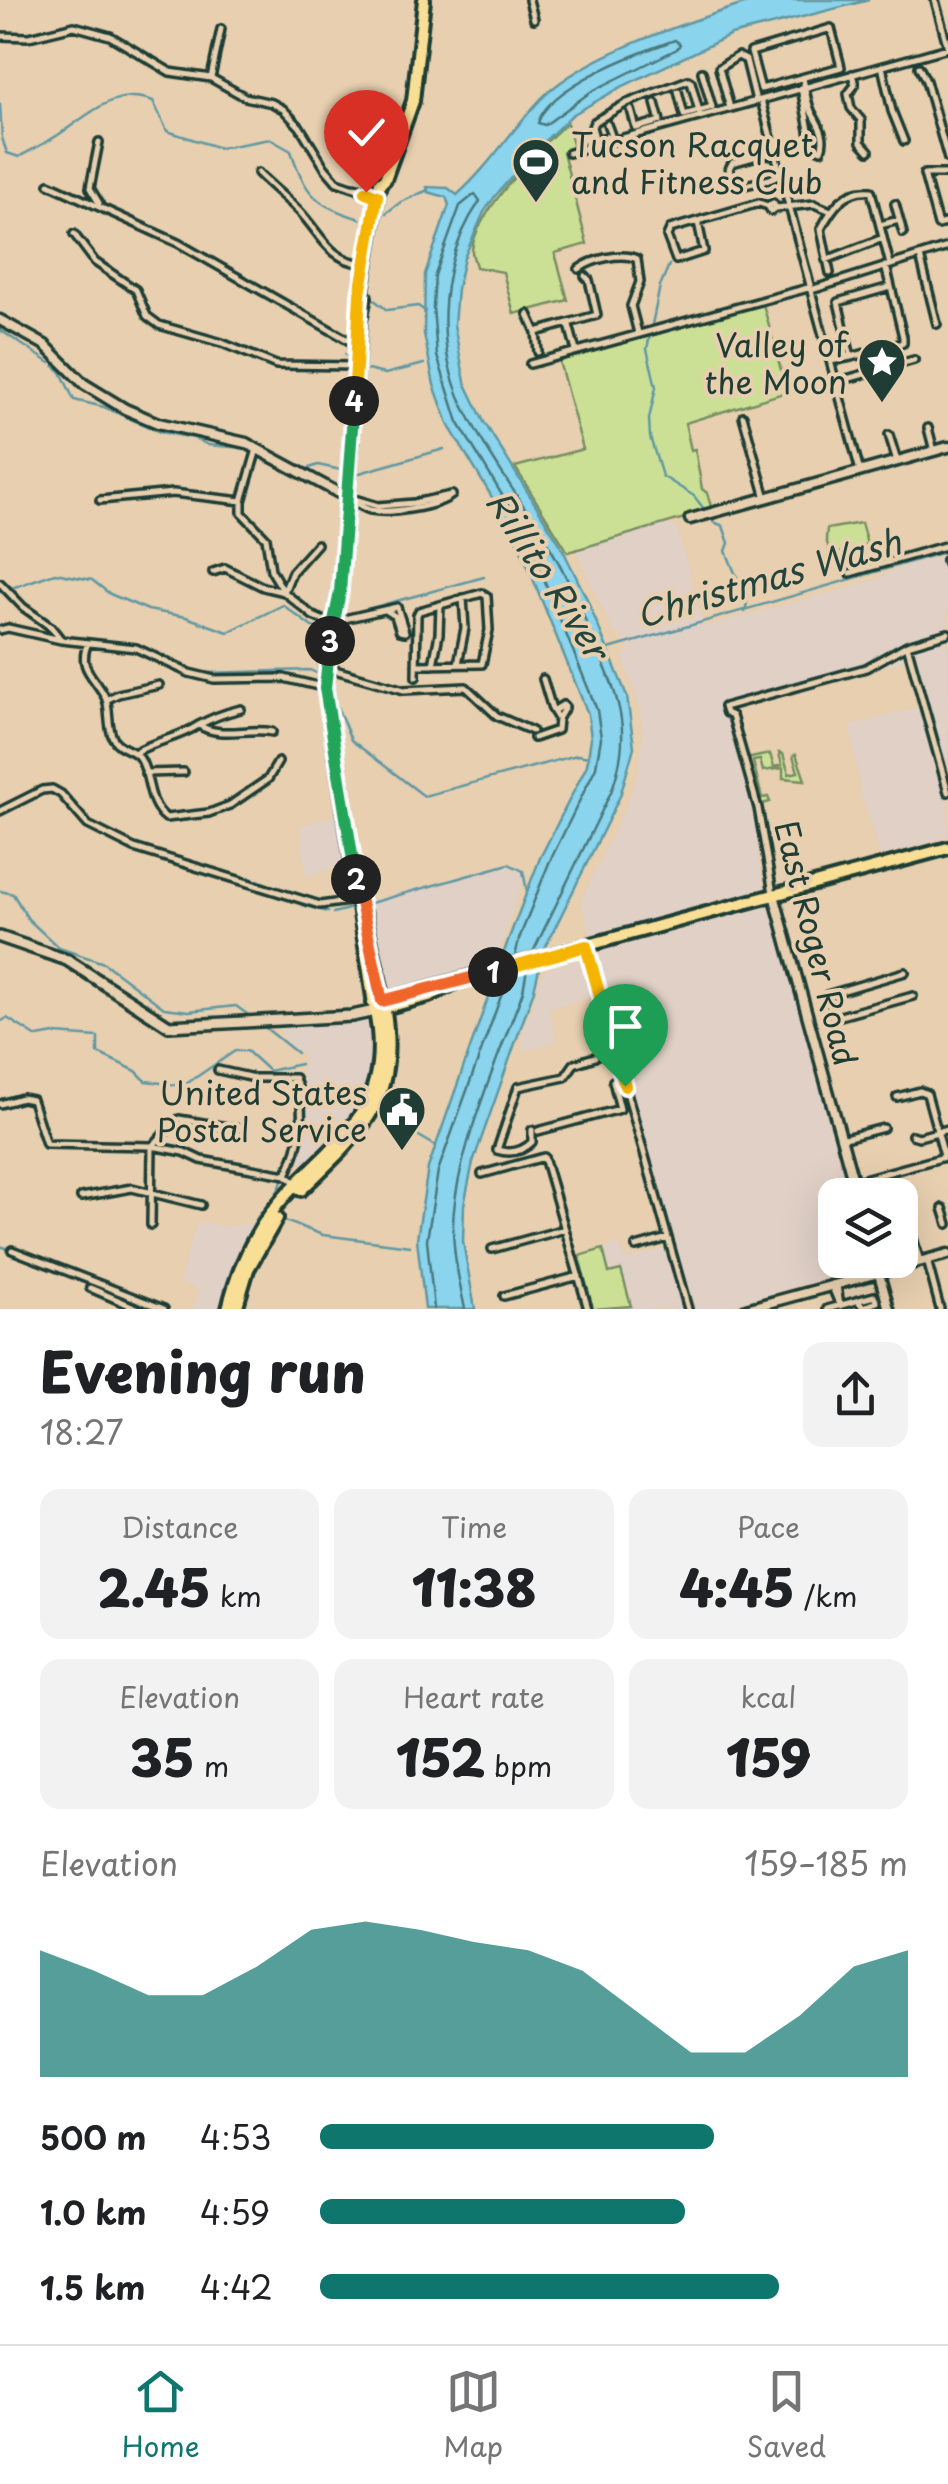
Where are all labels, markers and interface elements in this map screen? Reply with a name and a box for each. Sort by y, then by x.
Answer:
pin [324,90,409,193]
icon: check [339,105,394,160]
place label: Tucson Racquet and Fitness Club [571,120,822,205]
sports icon: Tucson Racquet and Fitness Club [510,136,562,204]
place label: Valley of the Moon [705,320,849,405]
place icon: Valley of the Moon [856,336,908,404]
pin: 4 [329,376,379,426]
text: 4 [344,379,364,422]
water label: Rillito River [474,479,626,673]
water label: Christmas Wash [629,514,907,640]
pin: 3 [305,616,355,666]
text: 3 [321,619,339,662]
street label: East Roger Road [763,815,871,1071]
pin: 2 [331,854,381,904]
text: 2 [346,857,366,900]
pin: 1 [468,947,518,997]
text: 1 [486,950,500,993]
pin [583,984,668,1087]
icon: arrive [598,999,653,1054]
place label: United States Postal Service [156,1068,367,1153]
public building icon: United States Postal Service [376,1084,428,1152]
map controls [818,1178,918,1278]
button: layers [818,1178,918,1278]
text: Evening run [40,1329,366,1412]
button: share [803,1342,908,1447]
text: 18:27 [40,1408,123,1456]
text: Distance [121,1505,238,1548]
text: Time [441,1505,507,1548]
text: Pace [737,1505,800,1548]
text: 2.45 [98,1548,211,1624]
text: 11:38 [411,1548,536,1624]
text: 4:45 [679,1548,795,1624]
text: km [211,1574,262,1617]
text: /km [795,1574,857,1617]
text: Elevation [119,1675,240,1718]
text: Heart rate [403,1675,545,1718]
text: kcal [740,1675,796,1718]
text: 35 [130,1718,195,1794]
text: 152 [396,1718,485,1794]
text: 159 [726,1718,811,1794]
text: m [195,1744,229,1787]
text: bpm [485,1744,552,1787]
text: Elevation [40,1839,178,1887]
text: 159–185 m [744,1839,908,1887]
text: 500 m [40,2113,146,2161]
text: 4:53 [200,2113,271,2161]
text: 1.0 km [40,2188,146,2236]
text: 4:59 [200,2188,270,2236]
text: 1.5 km [40,2263,145,2311]
text: 4:42 [200,2263,273,2311]
tab: Home [122,2364,200,2467]
tab: Map [443,2364,503,2467]
tab: Saved [747,2364,826,2467]

